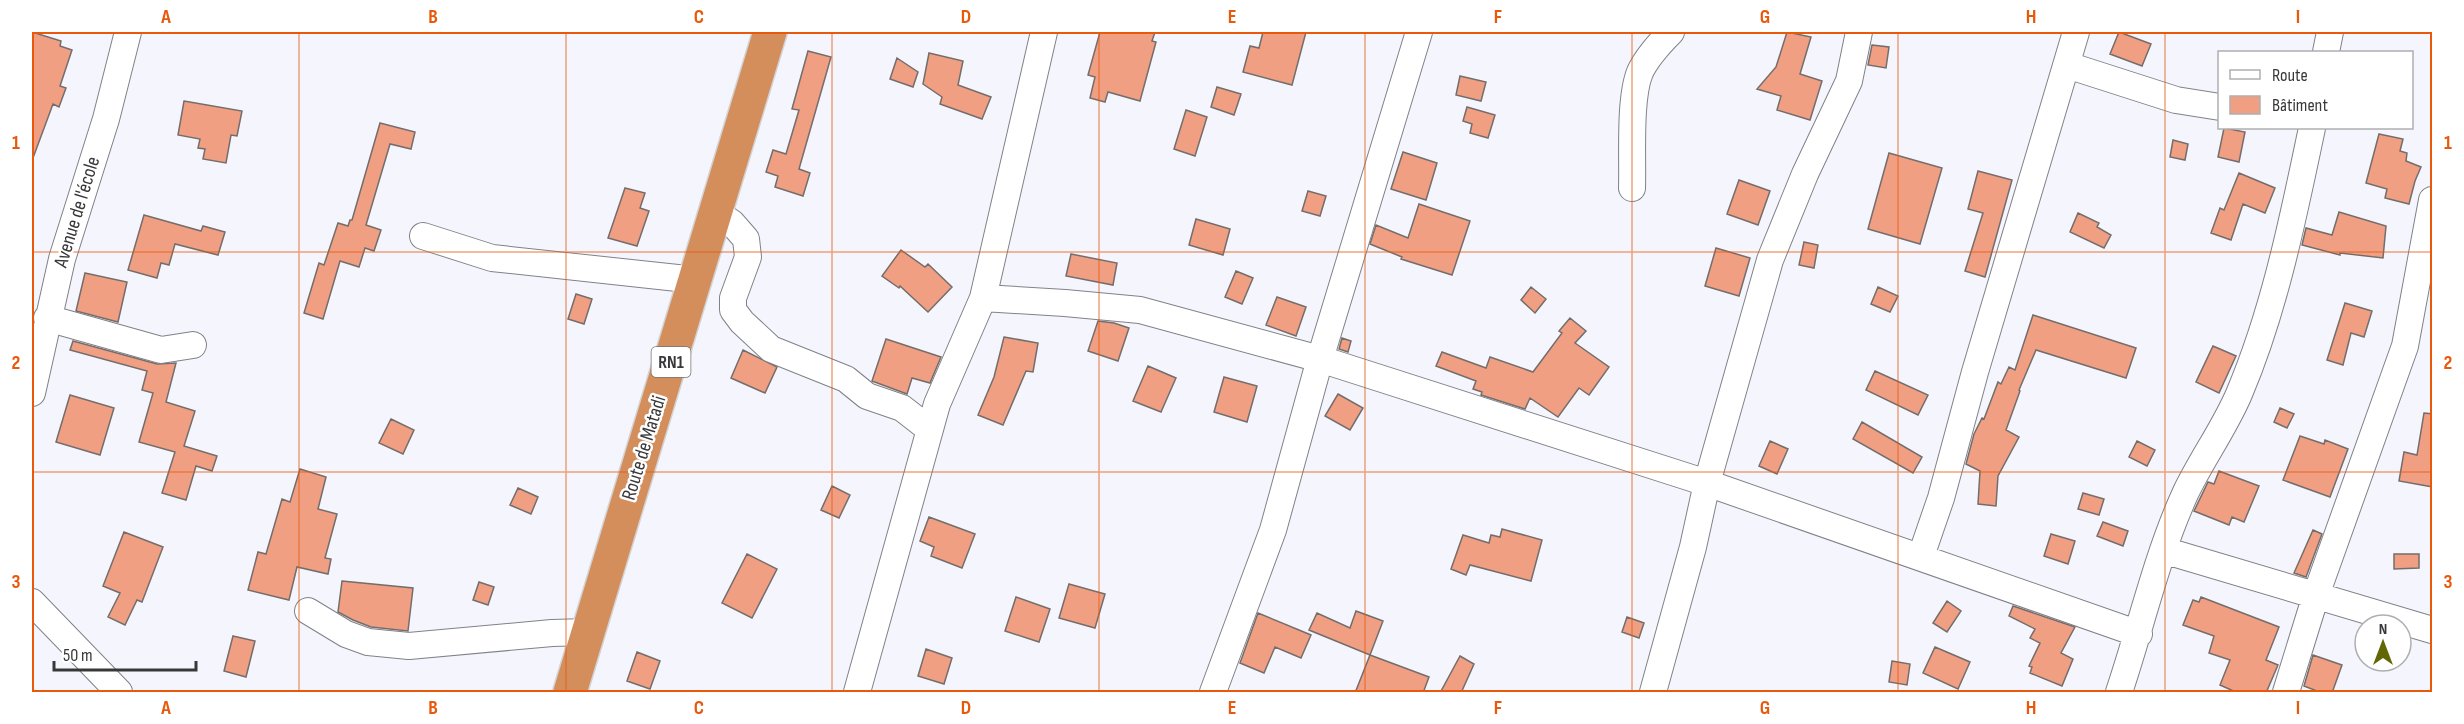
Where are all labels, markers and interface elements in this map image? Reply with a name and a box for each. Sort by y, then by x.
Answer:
text: A [160,5,171,29]
text: B [428,5,438,29]
text: C [694,5,704,29]
text: D [961,5,971,29]
text: E [1228,5,1236,29]
text: F [1494,5,1502,29]
text: G [1760,5,1770,29]
text: H [2026,5,2036,29]
text: I [2296,5,2300,29]
legend [2218,51,2413,129]
text: Route [2272,65,2308,86]
text: Bâtiment [2272,95,2328,116]
text: 1 [12,131,20,155]
text: 1 [2444,131,2452,155]
street label: Avenue de l'école [48,154,105,271]
road number: RN1 [652,347,690,377]
text: 2 [12,351,20,375]
text: 2 [2444,351,2452,375]
street label: Route de Matadi [617,393,671,503]
text: 3 [12,570,21,594]
text: 3 [2444,570,2453,594]
north arrow [2353,613,2413,673]
text: N [2379,620,2387,639]
scale bar [54,634,196,672]
text: 50 m [63,645,93,666]
text: A [160,696,171,720]
text: B [428,696,438,720]
text: C [694,696,704,720]
text: D [961,696,971,720]
text: E [1228,696,1236,720]
text: F [1494,696,1502,720]
text: G [1760,696,1770,720]
text: H [2026,696,2036,720]
text: I [2296,696,2300,720]

